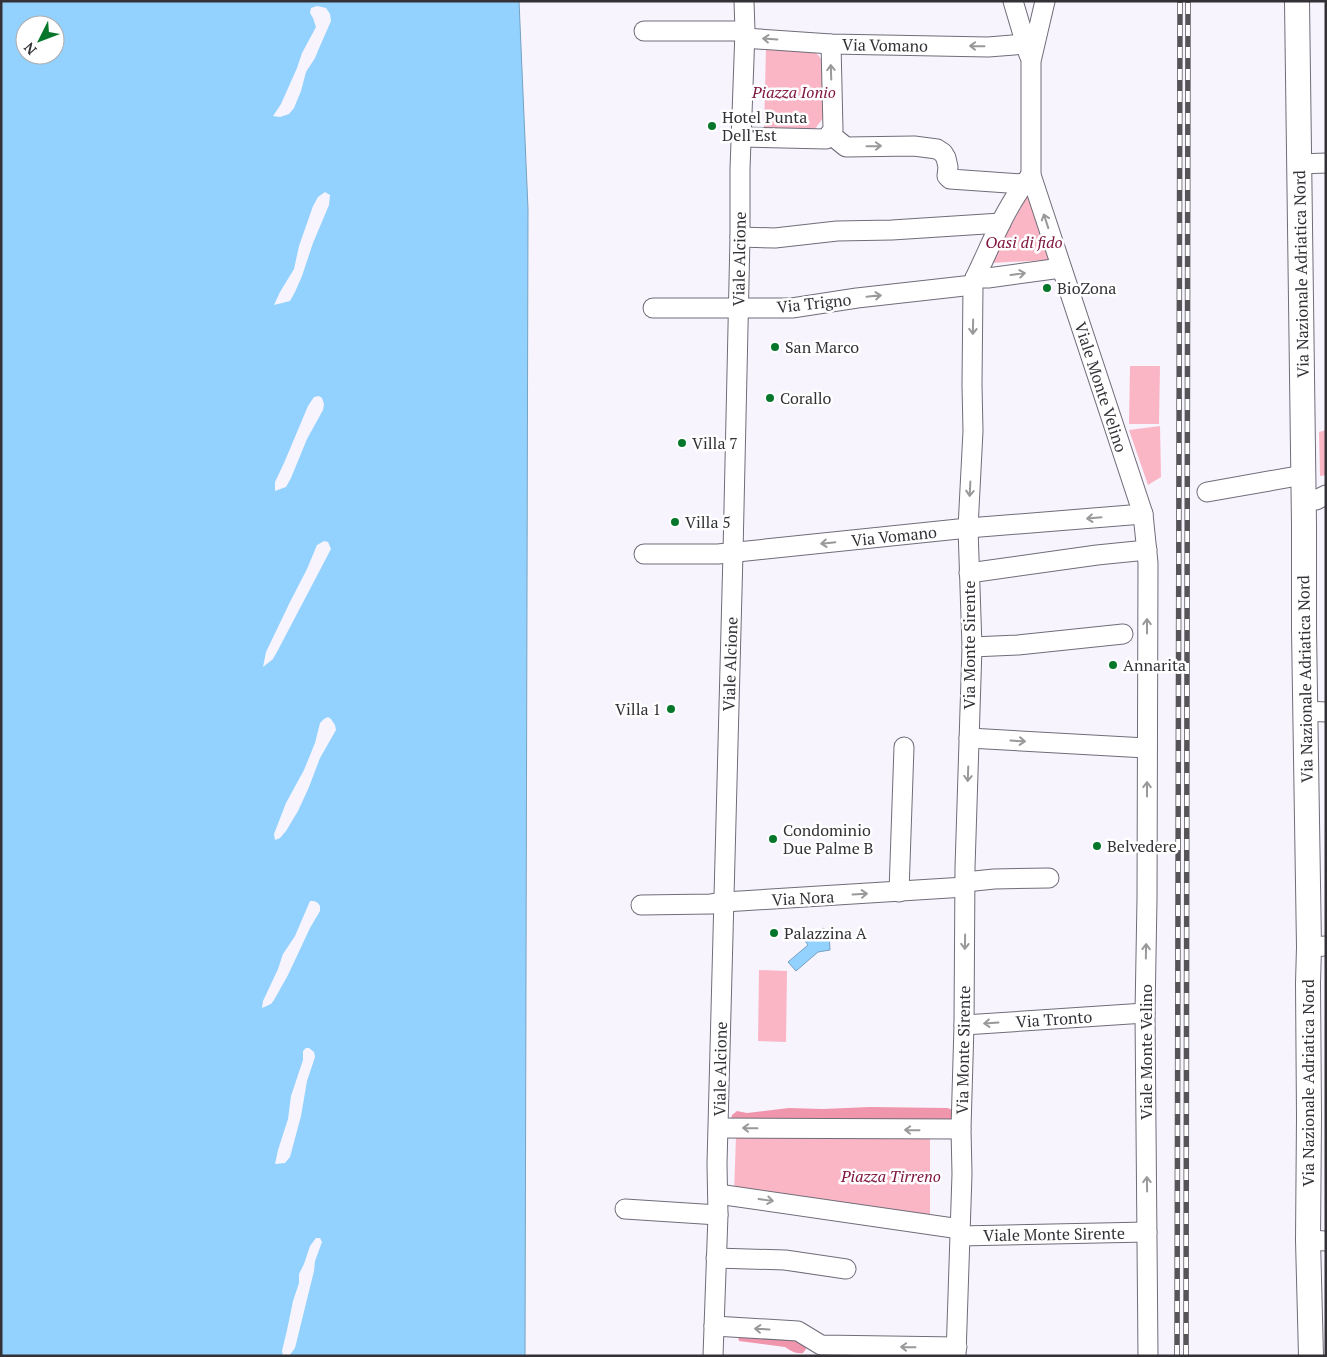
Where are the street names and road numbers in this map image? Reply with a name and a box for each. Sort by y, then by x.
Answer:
street label: Via Vomano [842,33,928,57]
street label: Via Nazionale Adriatica Nord [1288,170,1314,378]
street label: Viale Alcione [727,211,751,307]
street label: Via Trigno [776,288,853,318]
street label: Viale Monte Velino [1070,319,1132,455]
street label: Via Vomano [850,521,938,551]
street label: Via Nazionale Adriatica Nord [1292,575,1318,783]
street label: Via Monte Sirente [958,581,980,709]
street label: Viale Alcione [717,616,743,712]
street label: Via Nora [771,885,835,911]
street label: Via Nazionale Adriatica Nord [1297,979,1319,1187]
street label: Viale Monte Velino [1135,984,1157,1120]
street label: Via Monte Sirente [951,985,975,1115]
street label: Via Tronto [1015,1005,1093,1033]
street label: Viale Alcione [708,1021,732,1117]
street label: Viale Monte Sirente [983,1222,1125,1246]

